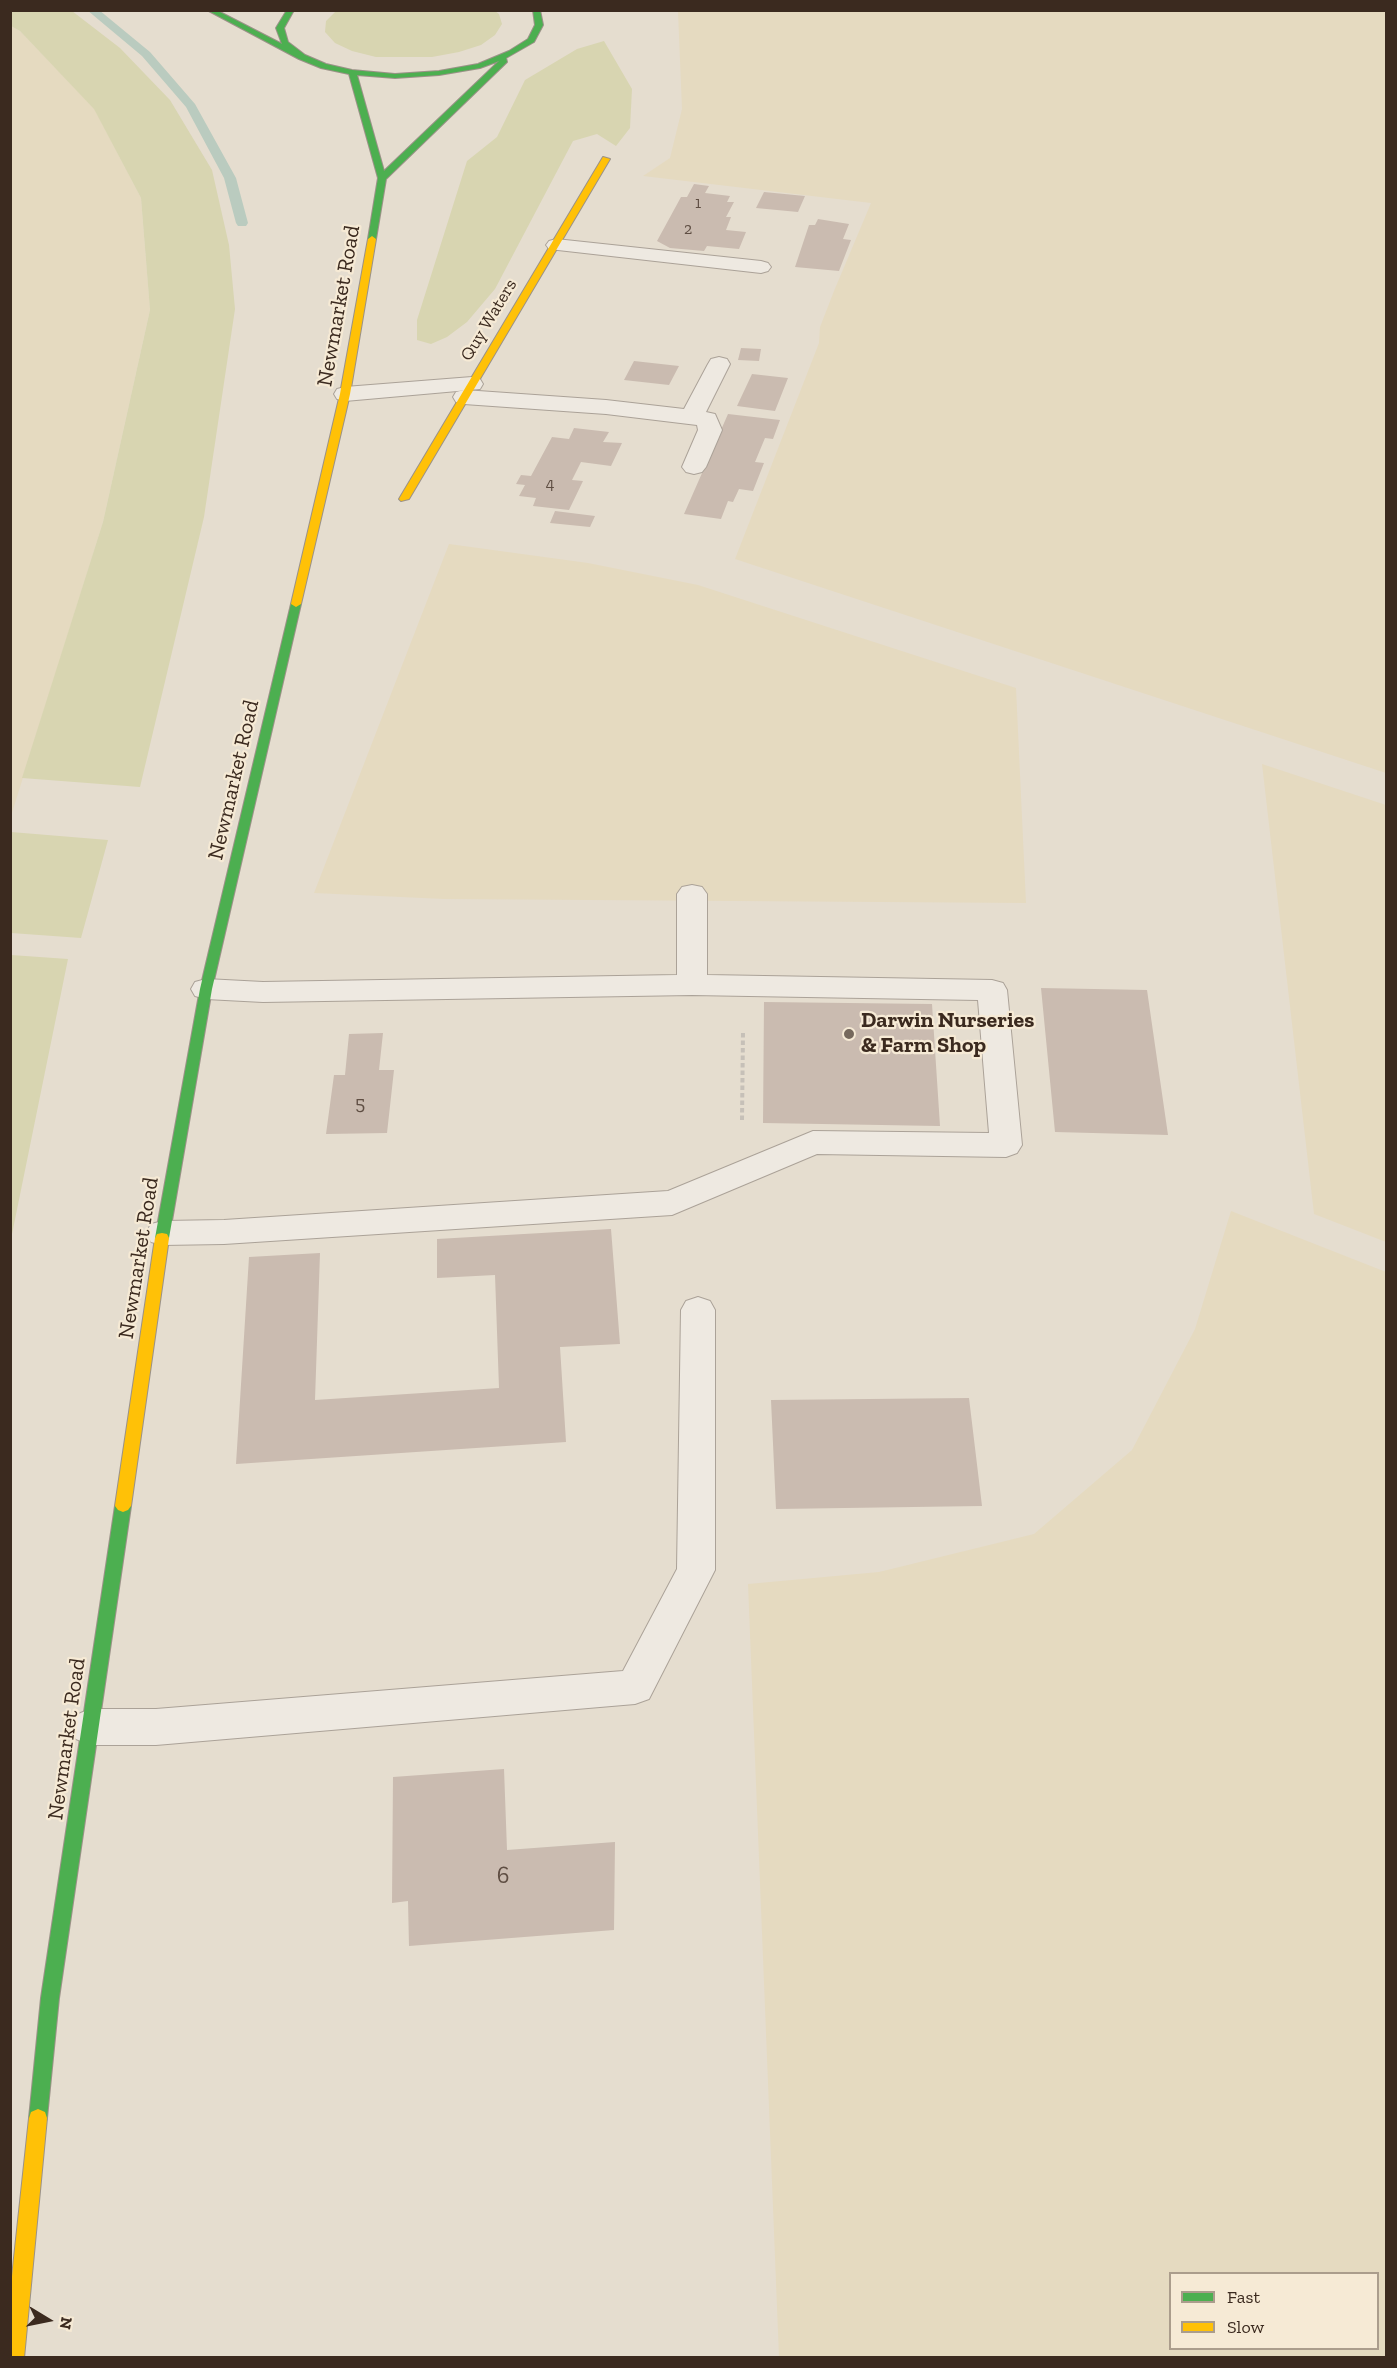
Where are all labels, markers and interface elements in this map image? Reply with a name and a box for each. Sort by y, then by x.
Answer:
house number: 1 [695,193,701,213]
house number: 2 [684,219,692,239]
street label: Newmarket Road [312,223,366,389]
street label: Quy Waters [456,275,522,365]
house number: 4 [546,474,554,494]
street label: Newmarket Road [203,697,265,863]
place label: Darwin Nurseries & Farm Shop [861,1008,1034,1060]
marker: Darwin Nurseries & Farm Shop [842,1027,856,1041]
house number: 5 [355,1092,365,1116]
street label: Newmarket Road [113,1175,165,1341]
street label: Newmarket Road [43,1656,91,1822]
house number: 6 [497,1862,509,1890]
legend [1169,2272,1379,2350]
text: Fast [1227,2286,1260,2308]
north arrow [18,2290,78,2350]
text: N [56,2316,77,2331]
text: Slow [1227,2316,1264,2338]

